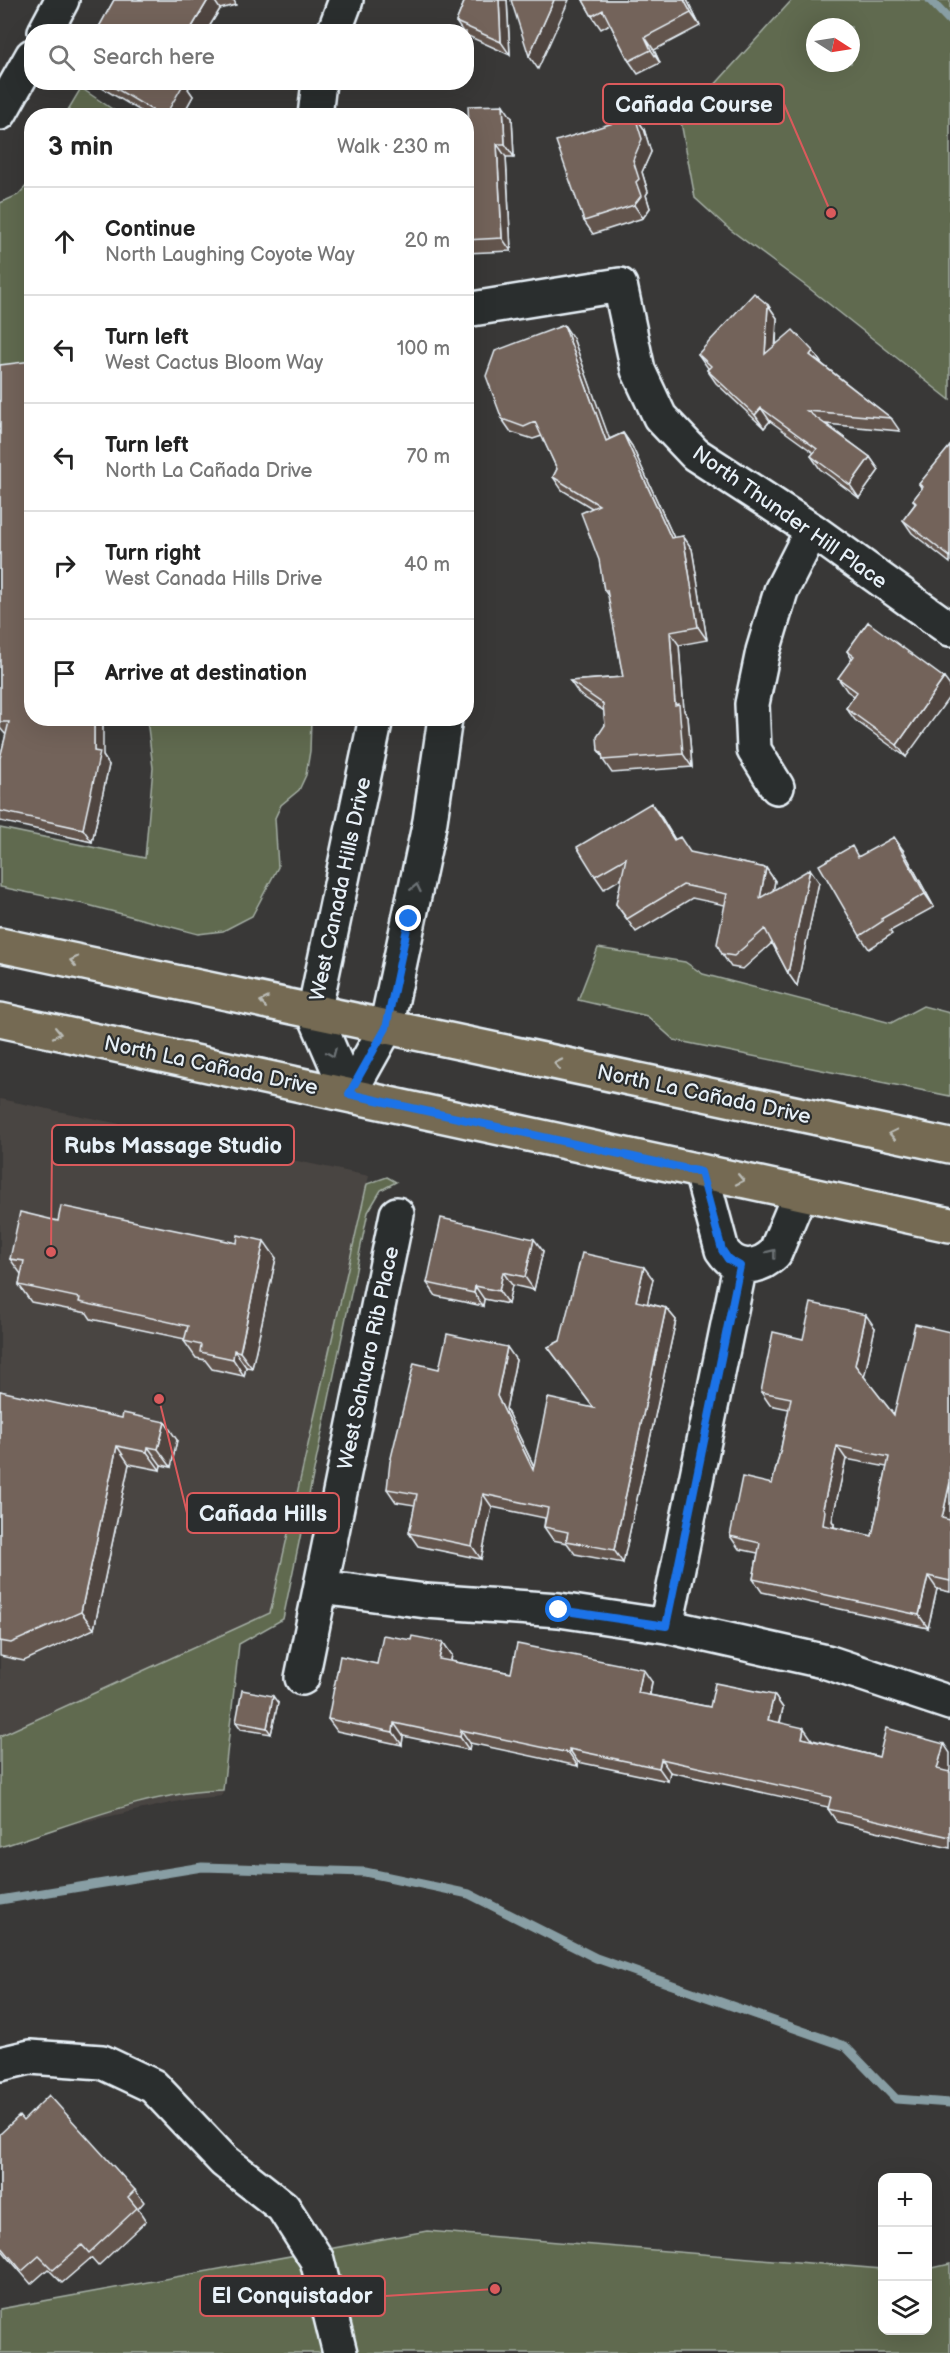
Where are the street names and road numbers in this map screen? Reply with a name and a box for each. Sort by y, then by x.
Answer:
street label: North Thunder Hill Place [688,441,892,594]
street label: West Canada Hills Drive [305,775,376,1003]
street label: North La Cañada Drive [102,1031,320,1100]
street label: North La Cañada Drive [595,1060,813,1129]
street label: West Sahuaro Rib Place [333,1244,404,1472]

